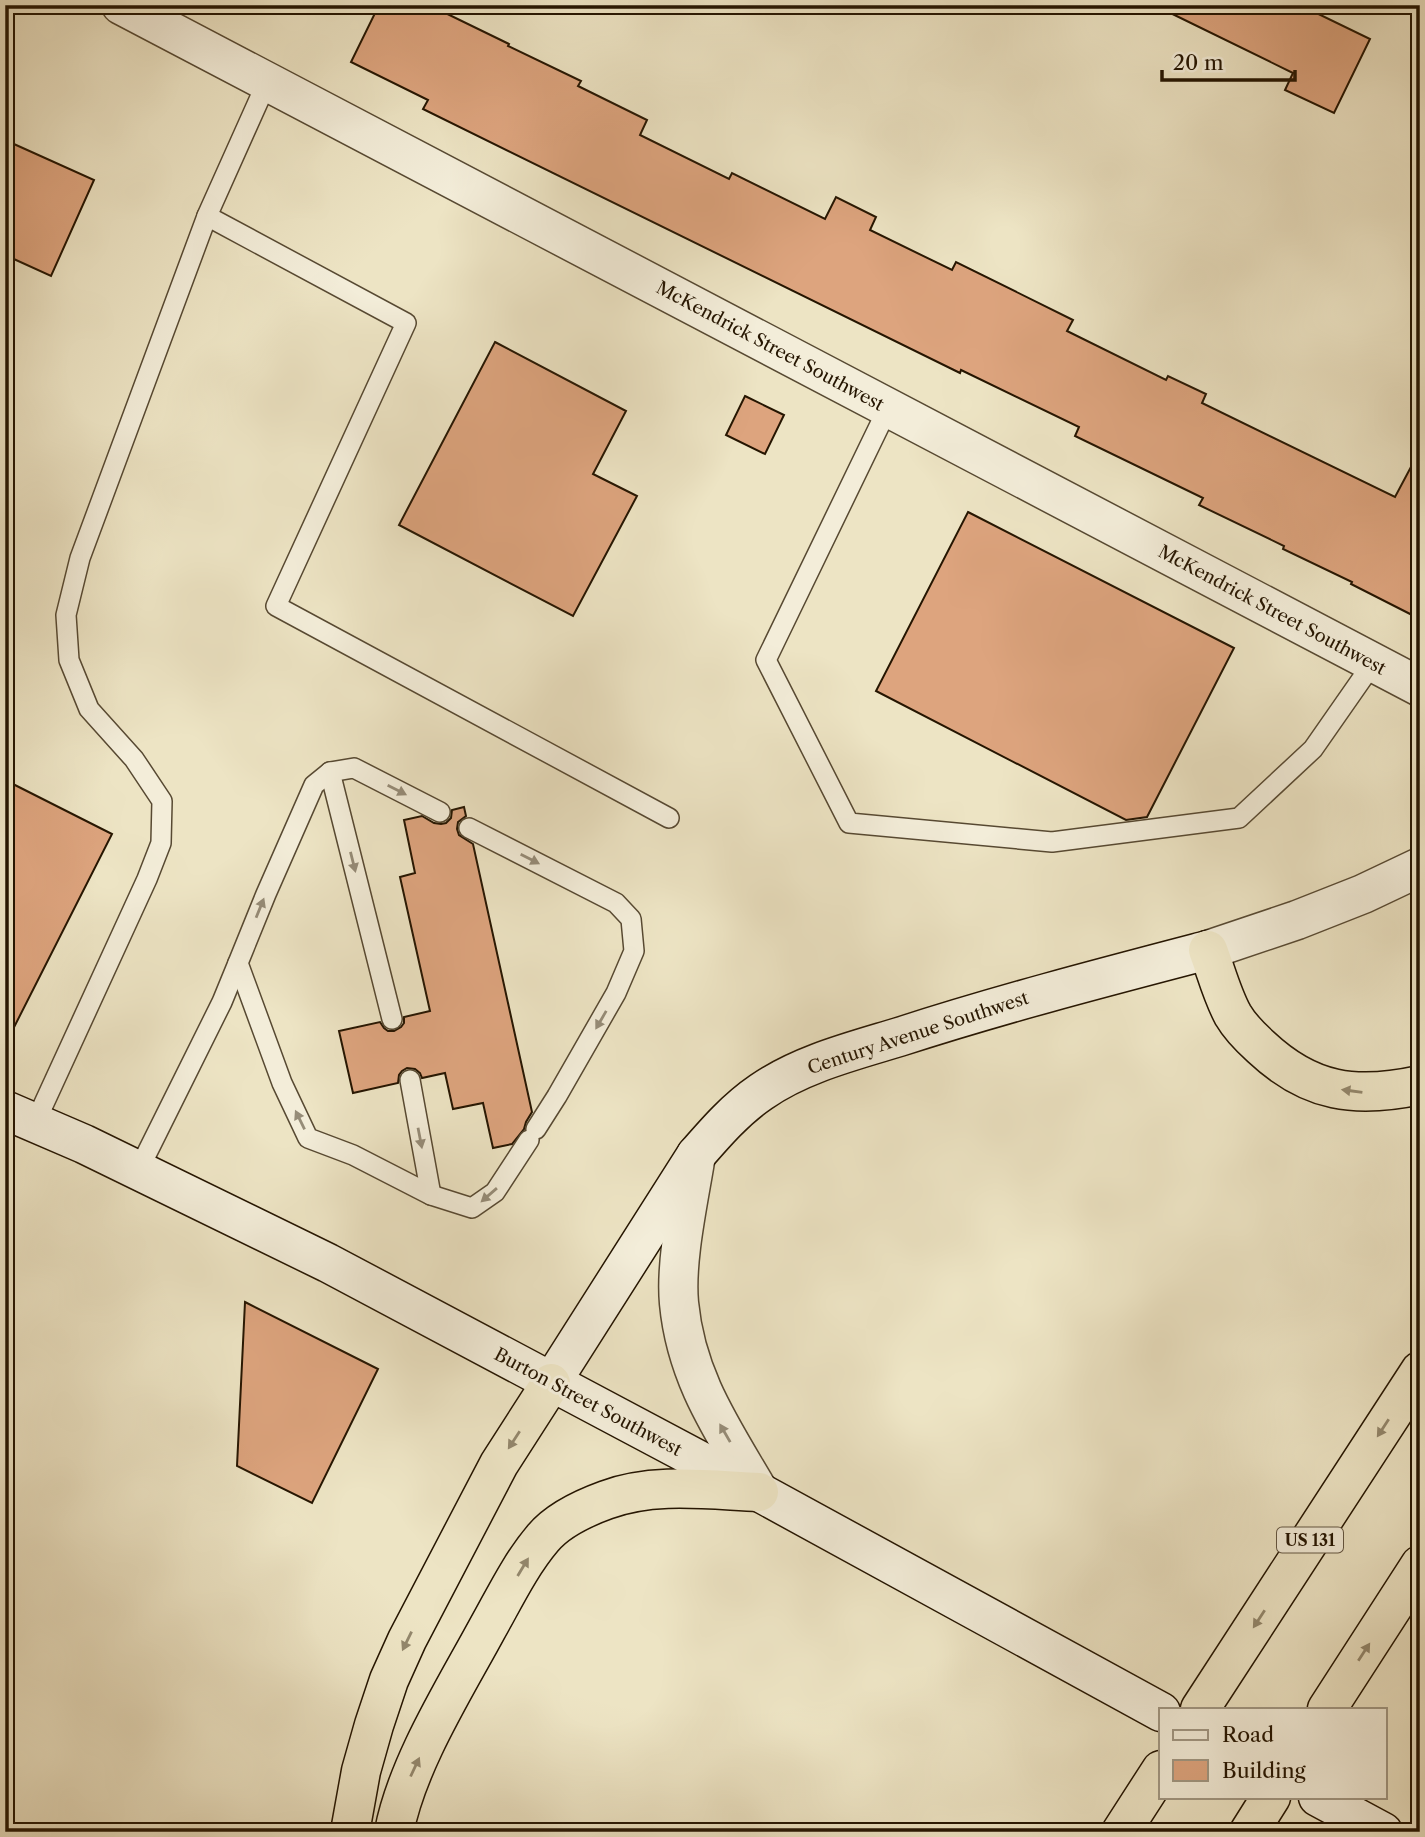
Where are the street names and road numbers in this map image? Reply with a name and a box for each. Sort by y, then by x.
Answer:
street label: McKendrick Street Southwest [652,276,888,416]
street label: McKendrick Street Southwest [1154,540,1390,680]
street label: Century Avenue Southwest [805,987,1032,1079]
street label: Burton Street Southwest [490,1343,686,1461]
road number: US 131 [1277,1528,1343,1552]

